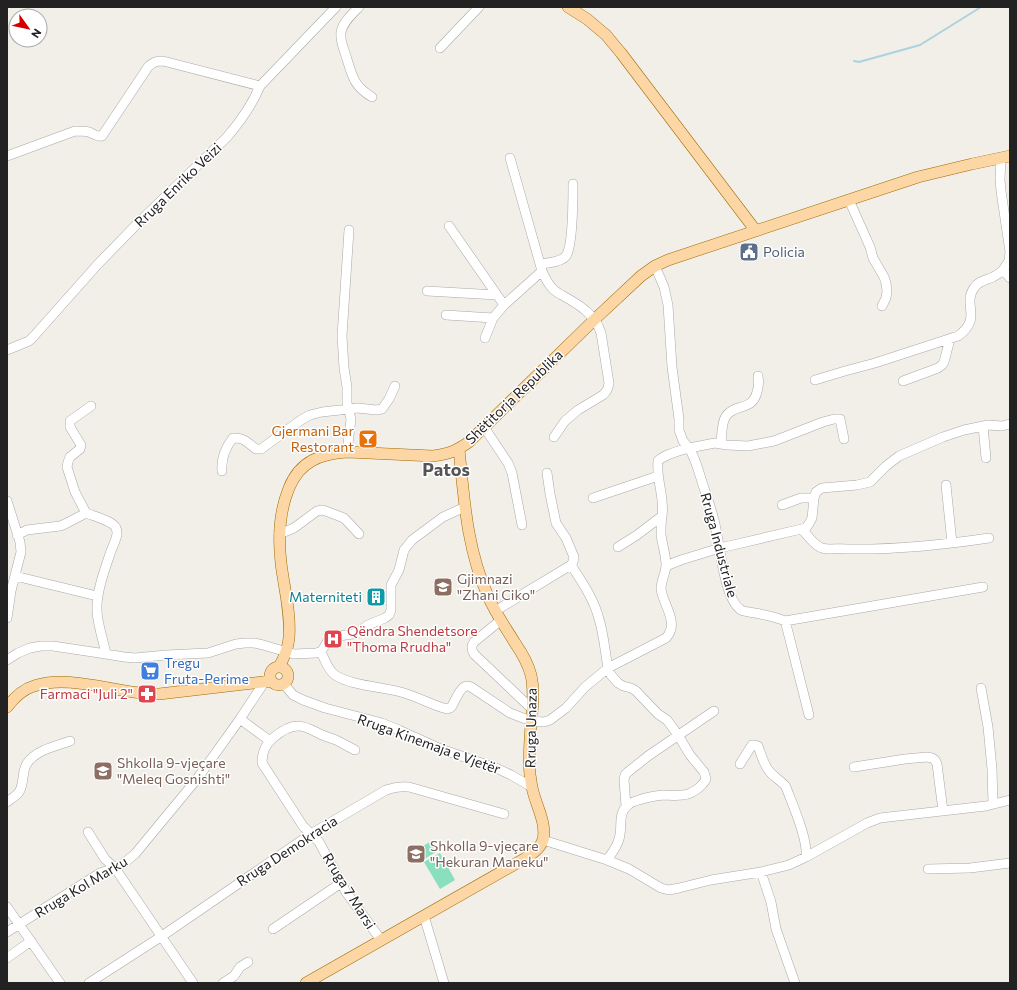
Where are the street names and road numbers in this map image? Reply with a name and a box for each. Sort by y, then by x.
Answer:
street label: Rruga Enriko Veizi [131,139,225,230]
street label: Shëtitorja Republika [461,346,566,447]
street label: Rruga Industriale [697,491,742,599]
street label: Rruga Unaza [521,688,540,768]
street label: Rruga Kinemaja e Vjetër [355,710,503,777]
street label: Rruga Demokracia [233,812,340,890]
street label: Rruga 7 Marsi [319,850,379,932]
street label: Rruga Kol Marku [31,852,130,921]

